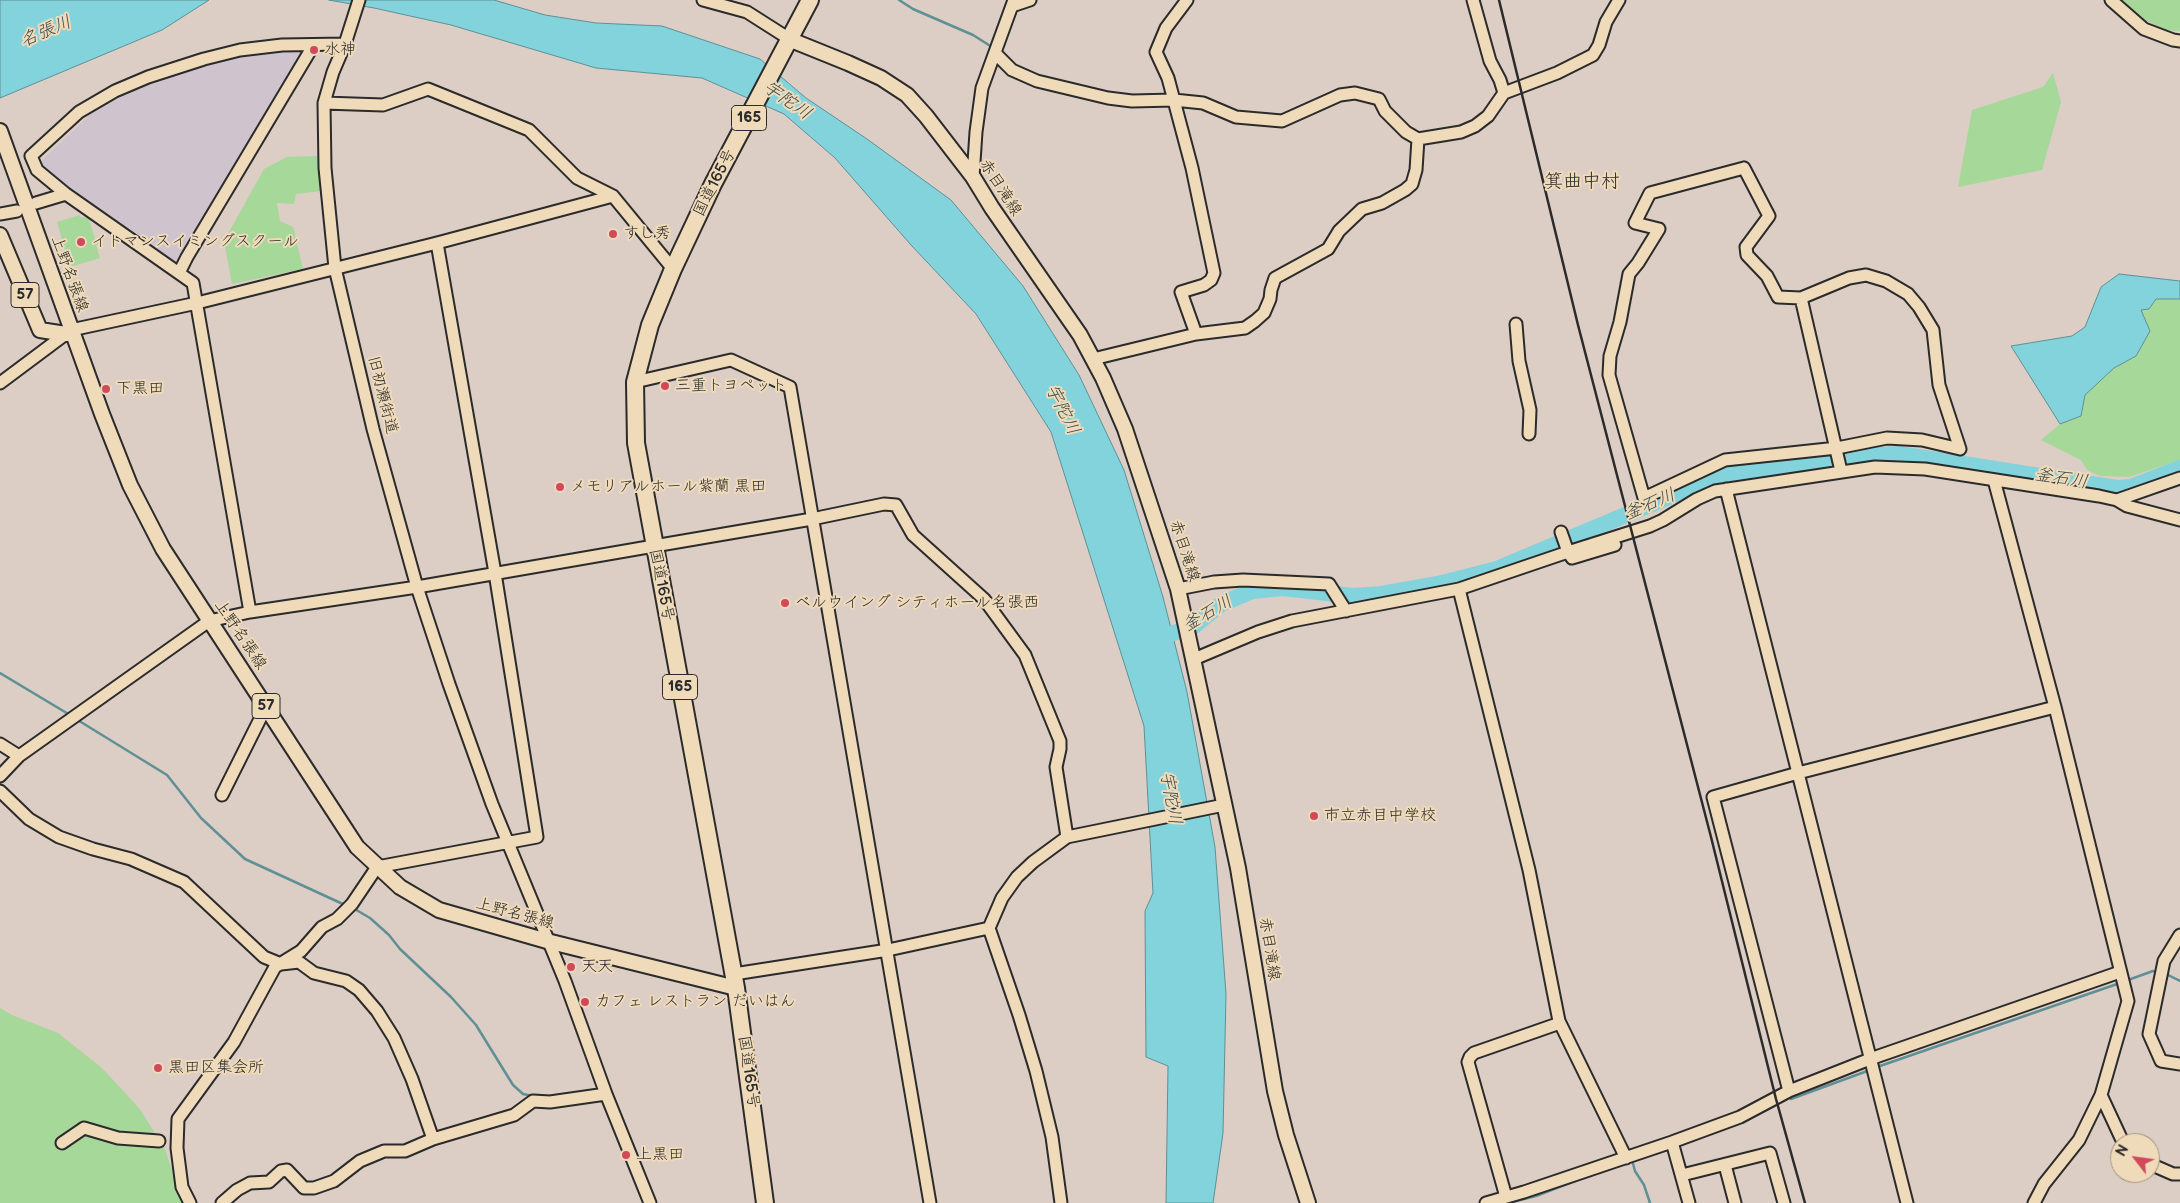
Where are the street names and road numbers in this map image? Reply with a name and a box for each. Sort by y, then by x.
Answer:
road number: 165 [732,106,766,130]
street label: 国道165号 [690,146,740,220]
street label: 赤目滝線 [975,156,1025,220]
street label: 上野名張線 [46,233,92,315]
road number: 57 [11,282,39,308]
street label: 旧初瀬街道 [363,354,401,436]
street label: 赤目滝線 [1165,518,1203,584]
street label: 国道165号 [645,547,677,623]
street label: 上野名張線 [210,596,270,674]
road number: 165 [662,674,698,700]
road number: 57 [252,694,280,718]
street label: 上野名張線 [474,894,556,934]
street label: 赤目滝線 [1255,916,1283,982]
street label: 国道165号 [733,1034,763,1110]

